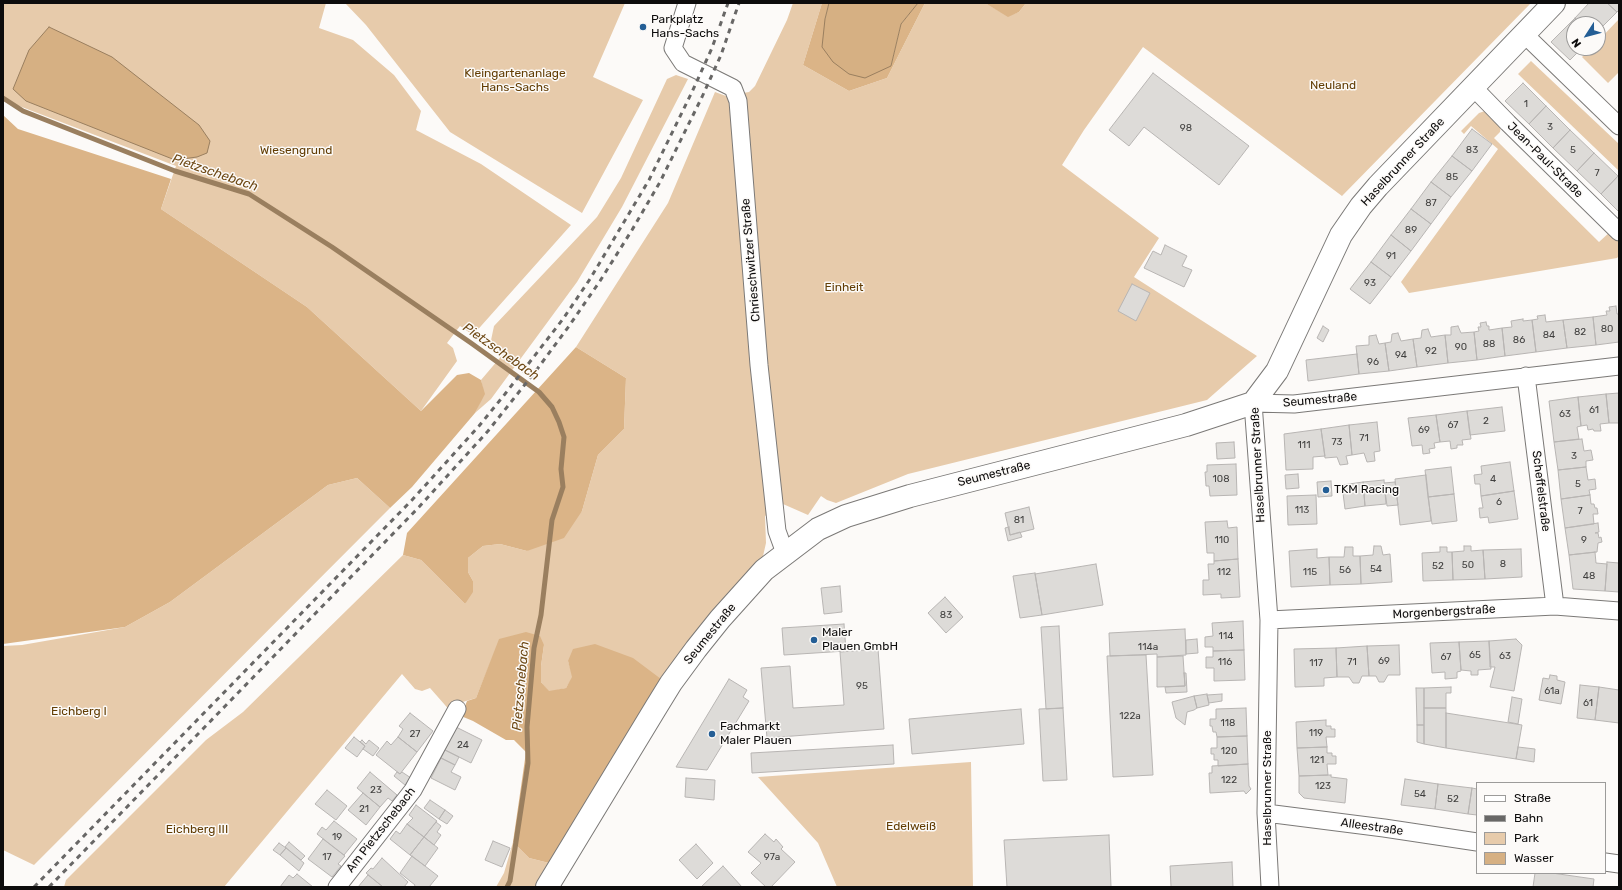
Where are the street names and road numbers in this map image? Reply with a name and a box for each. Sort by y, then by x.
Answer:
street label: Haselbrunner Straße [1358,115,1448,209]
street label: Jean-Paul-Straße [1504,119,1586,201]
street label: Chrieschwitzer Straße [738,198,764,322]
street label: Seumestraße [1282,390,1358,410]
street label: Haselbrunner Straße [1248,407,1268,523]
street label: Scheffelstraße [1529,450,1553,532]
street label: Seumestraße [956,458,1032,490]
street label: Seumestraße [681,601,739,667]
street label: Morgenbergstraße [1392,602,1496,622]
street label: Haselbrunner Straße [1261,730,1275,846]
street label: Am Pietzschebach [343,785,419,875]
street label: Alleestraße [1340,815,1404,839]

